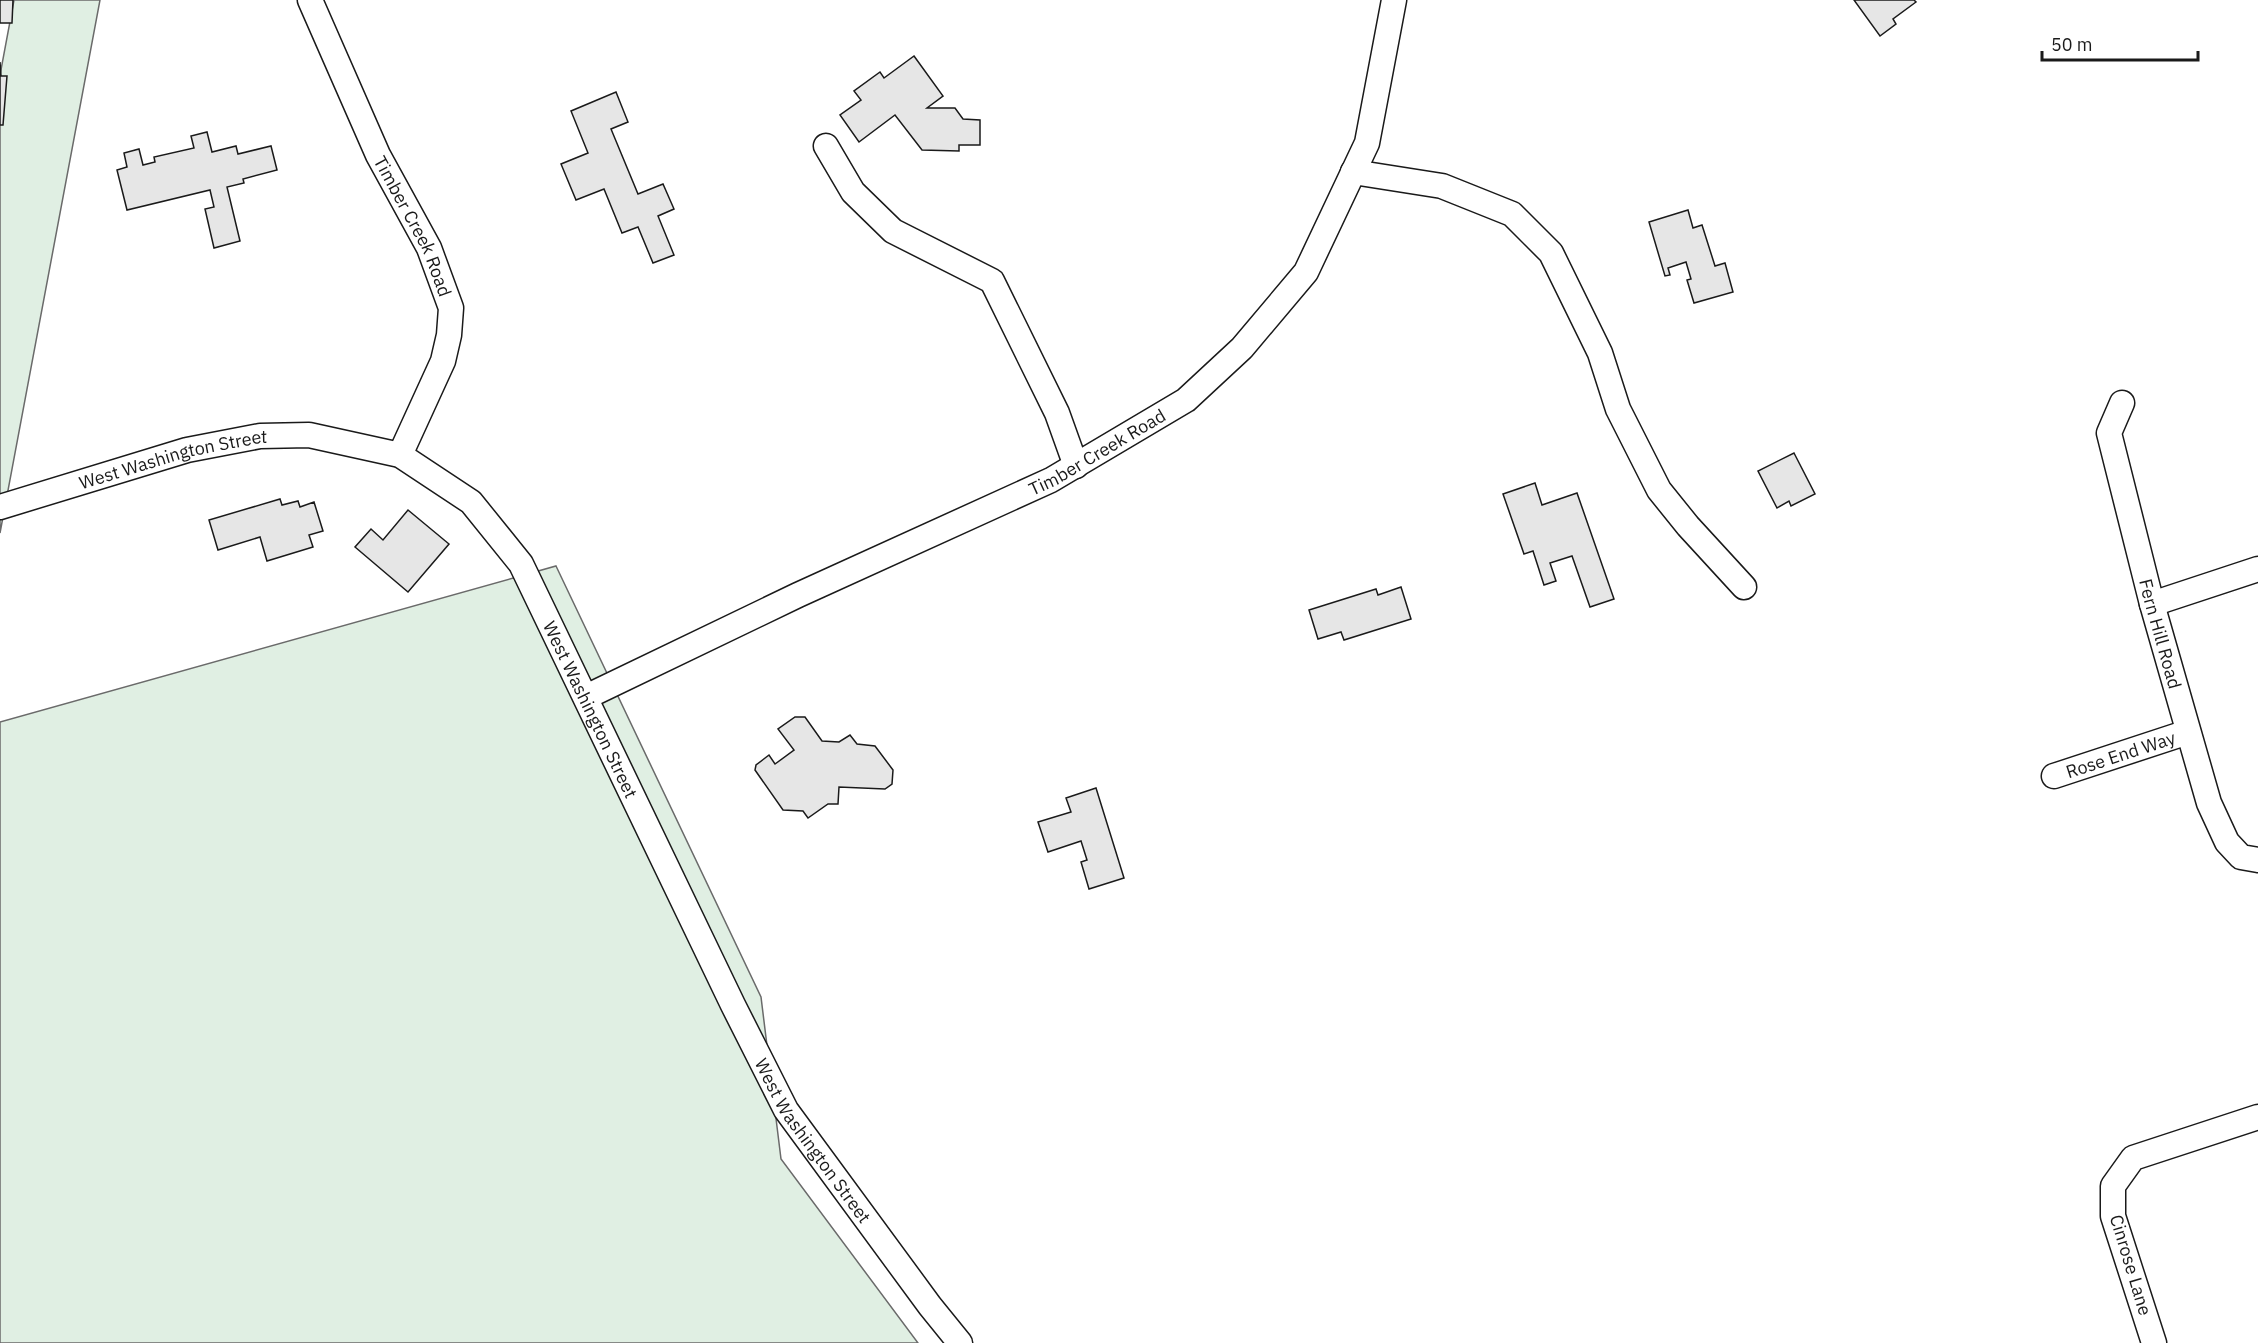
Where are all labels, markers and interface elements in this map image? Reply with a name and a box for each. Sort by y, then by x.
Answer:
scale bar [2042,24,2198,62]
text: 50 m [2051,33,2093,56]
street label: Timber Creek Road [369,152,457,300]
street label: Timber Creek Road [1025,403,1170,500]
street label: West Washington Street [76,424,267,494]
street label: Fern Hill Road [2135,576,2187,691]
street label: West Washington Street [538,617,643,802]
street label: Rose End Way [2063,725,2178,783]
street label: West Washington Street [750,1054,877,1227]
street label: Cinrose Lane [2105,1212,2157,1318]

